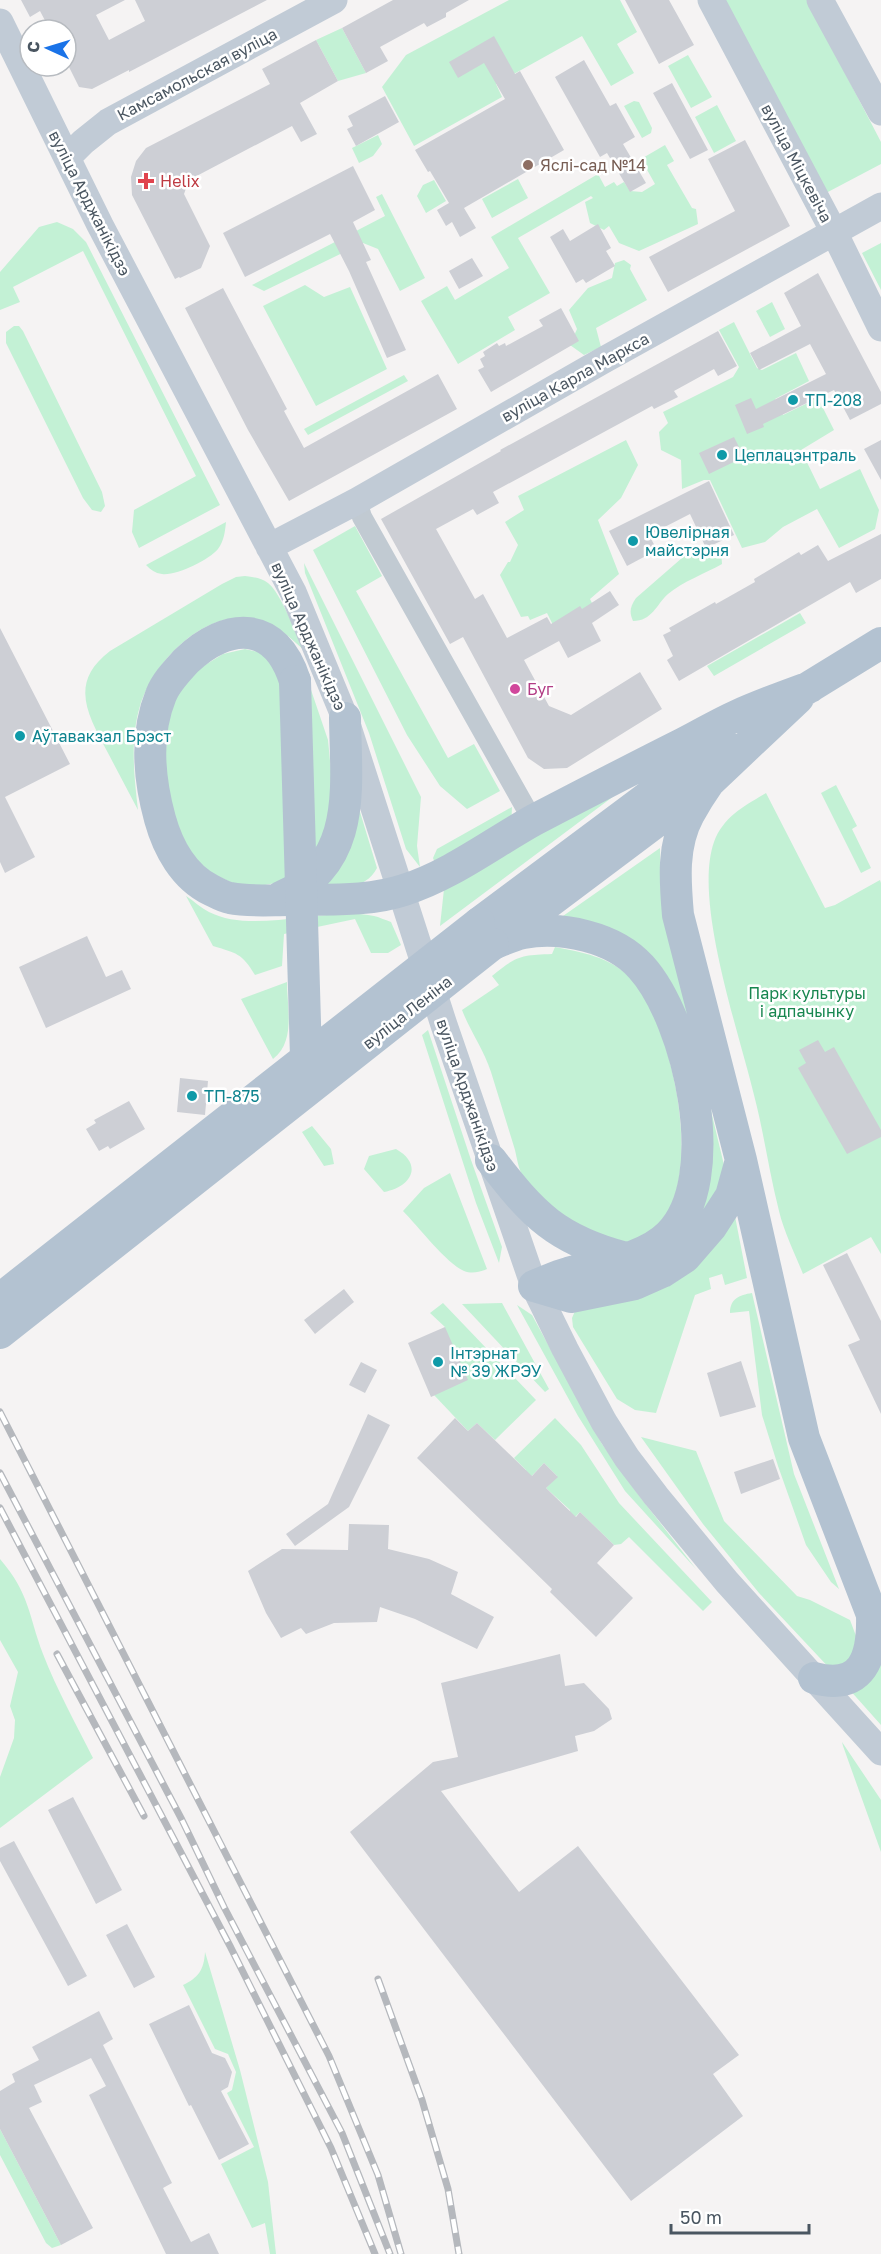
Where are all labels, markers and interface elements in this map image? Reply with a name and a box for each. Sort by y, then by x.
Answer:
north arrow [18,18,78,78]
street label: Камсамольская вуліца [114,23,280,125]
text: С [23,41,43,53]
street label: вуліца Міцкевіча [757,100,837,226]
street label: вуліца Арджанікідзэ [45,127,135,279]
place label: Яслі-сад №14 [540,155,646,175]
marker: Яслі-сад №14 [521,158,535,172]
place label: Helix [160,171,200,191]
marker: Helix [137,172,155,190]
street label: вуліца Карла Маркса [498,328,652,426]
place label: ТП-208 [805,390,862,410]
marker: ТП-208 [786,393,800,407]
place label: Цеплацэнтраль [734,445,856,465]
marker: Цеплацэнтраль [715,448,729,462]
place label: Ювелірная майстэрня [645,522,730,560]
marker: Ювелірная майстэрня [626,534,640,548]
street label: вуліца Арджанікідзэ [267,559,351,713]
place label: Буг [527,679,554,699]
marker: Буг [508,682,522,696]
place label: Аўтавакзал Брэст [32,726,171,746]
marker: Аўтавакзал Брэст [13,729,27,743]
street label: вуліца Леніна [358,971,456,1053]
park label: Парк культуры і адпачынку [748,983,866,1021]
street label: вуліца Арджанікідзэ [432,1016,504,1174]
place label: ТП-875 [204,1086,260,1106]
marker: ТП-875 [185,1089,199,1103]
place label: Інтэрнат № 39 ЖРЭУ [450,1343,542,1381]
marker: Інтэрнат № 39 ЖРЭУ [431,1355,445,1369]
scale bar [671,2197,809,2235]
text: 50 m [680,2206,722,2228]

